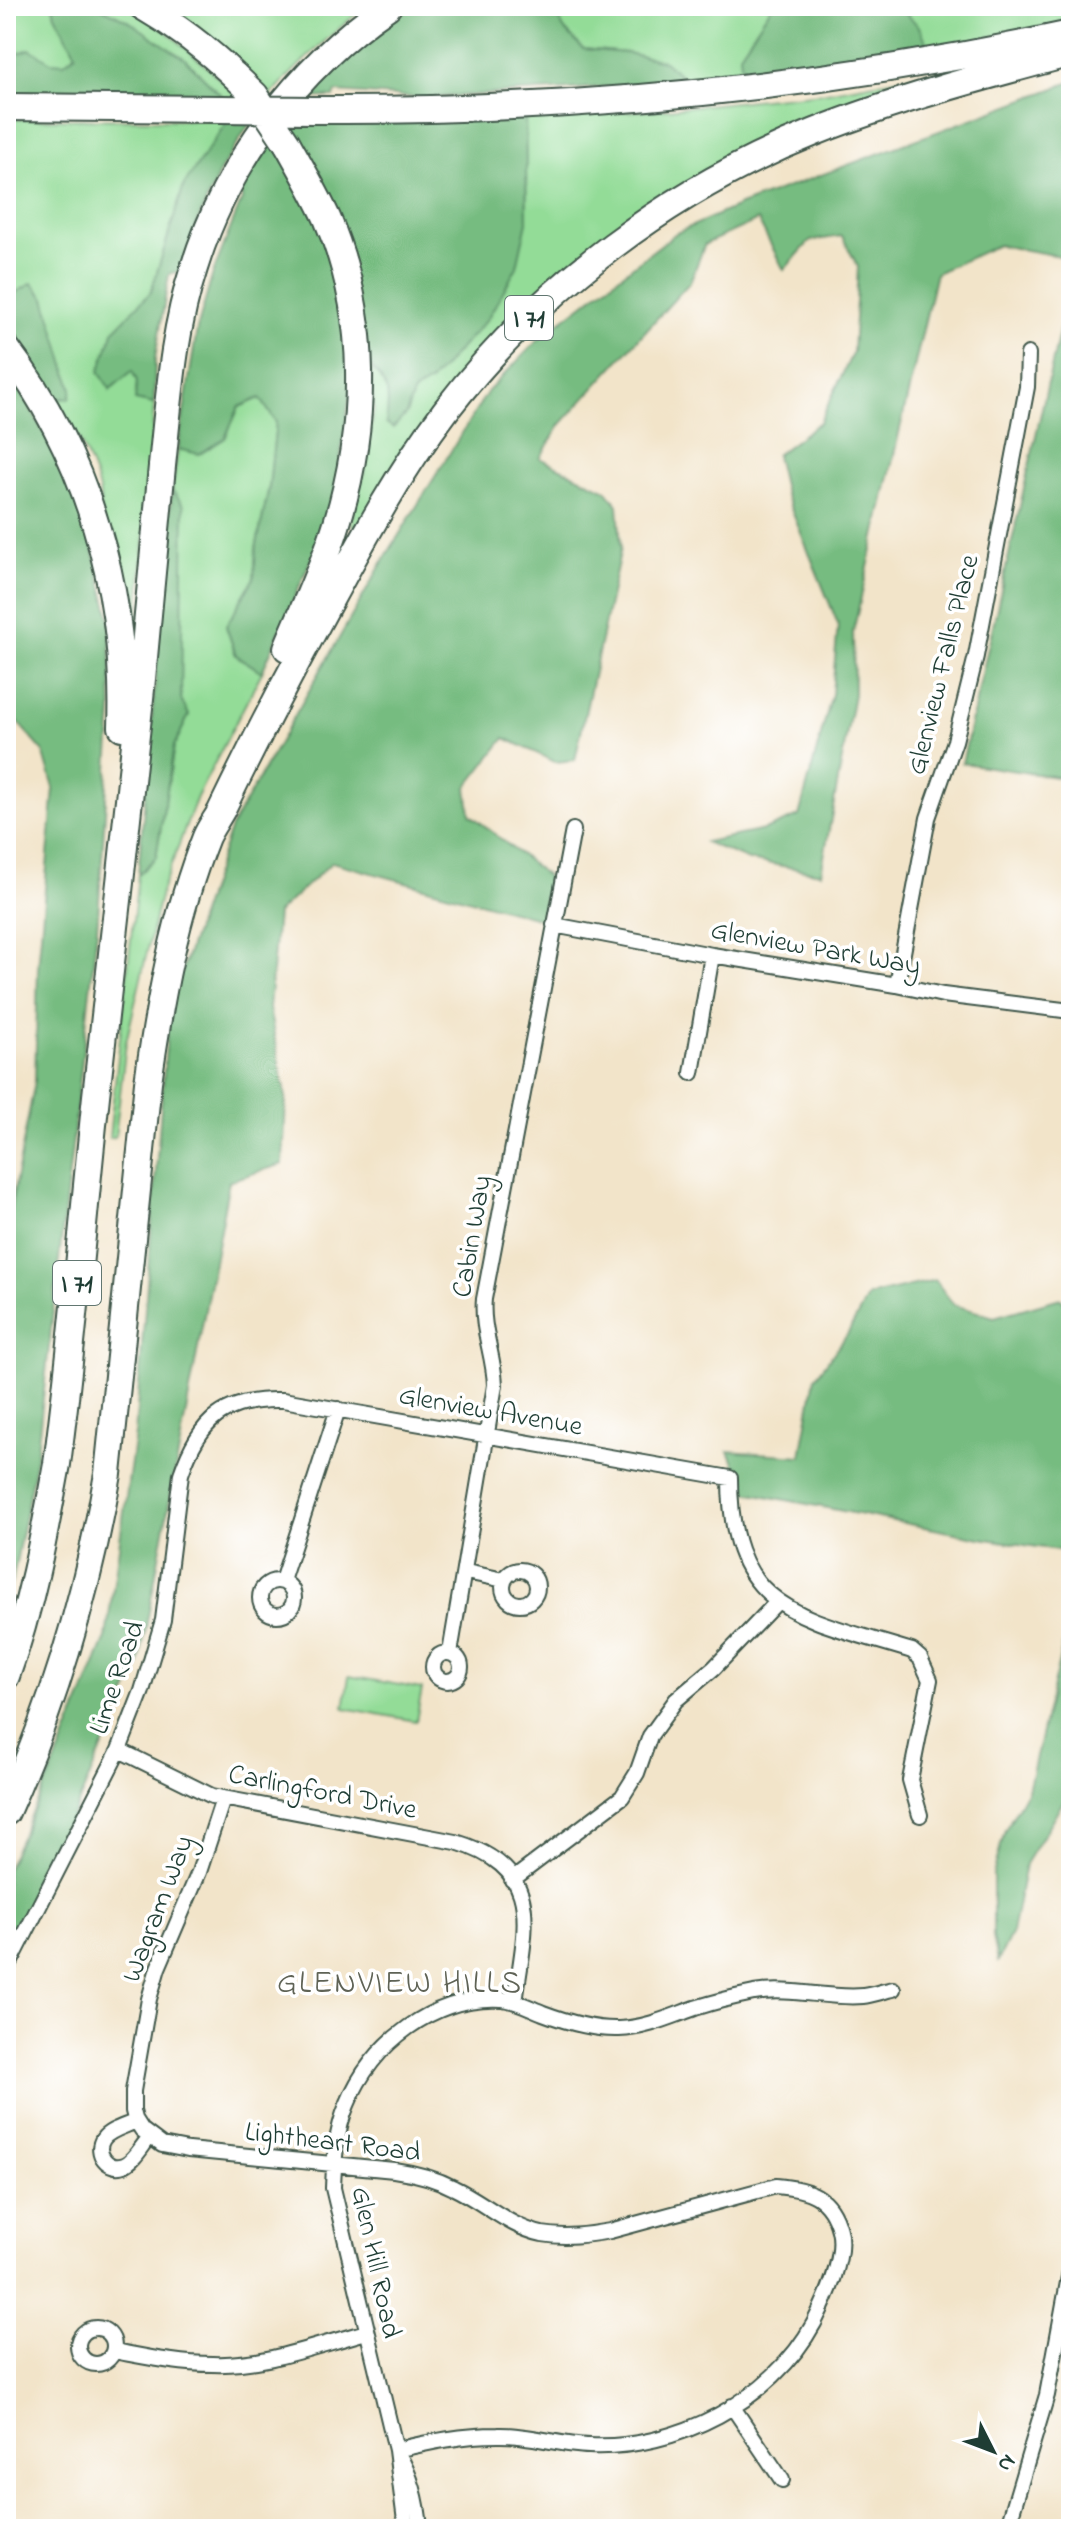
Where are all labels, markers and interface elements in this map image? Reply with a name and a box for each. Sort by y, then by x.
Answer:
road number: I 71 [505,296,553,340]
street label: Glenview Falls Place [897,550,992,779]
street label: Glenview Park Way [707,911,924,988]
street label: Cabin Way [443,1172,504,1301]
road number: I 71 [53,1261,101,1305]
street label: Glenview Avenue [395,1376,586,1449]
street label: Lime Road [80,1616,157,1740]
street label: Carlingford Drive [225,1755,420,1832]
street label: Wagram Way [112,1830,206,1989]
district label: GLENVIEW HILLS [277,1961,523,2008]
street label: Lightheart Road [242,2112,423,2175]
street label: Glen Hill Road [338,2183,411,2343]
north arrow [953,2411,1033,2491]
text: N [989,2446,1022,2479]

